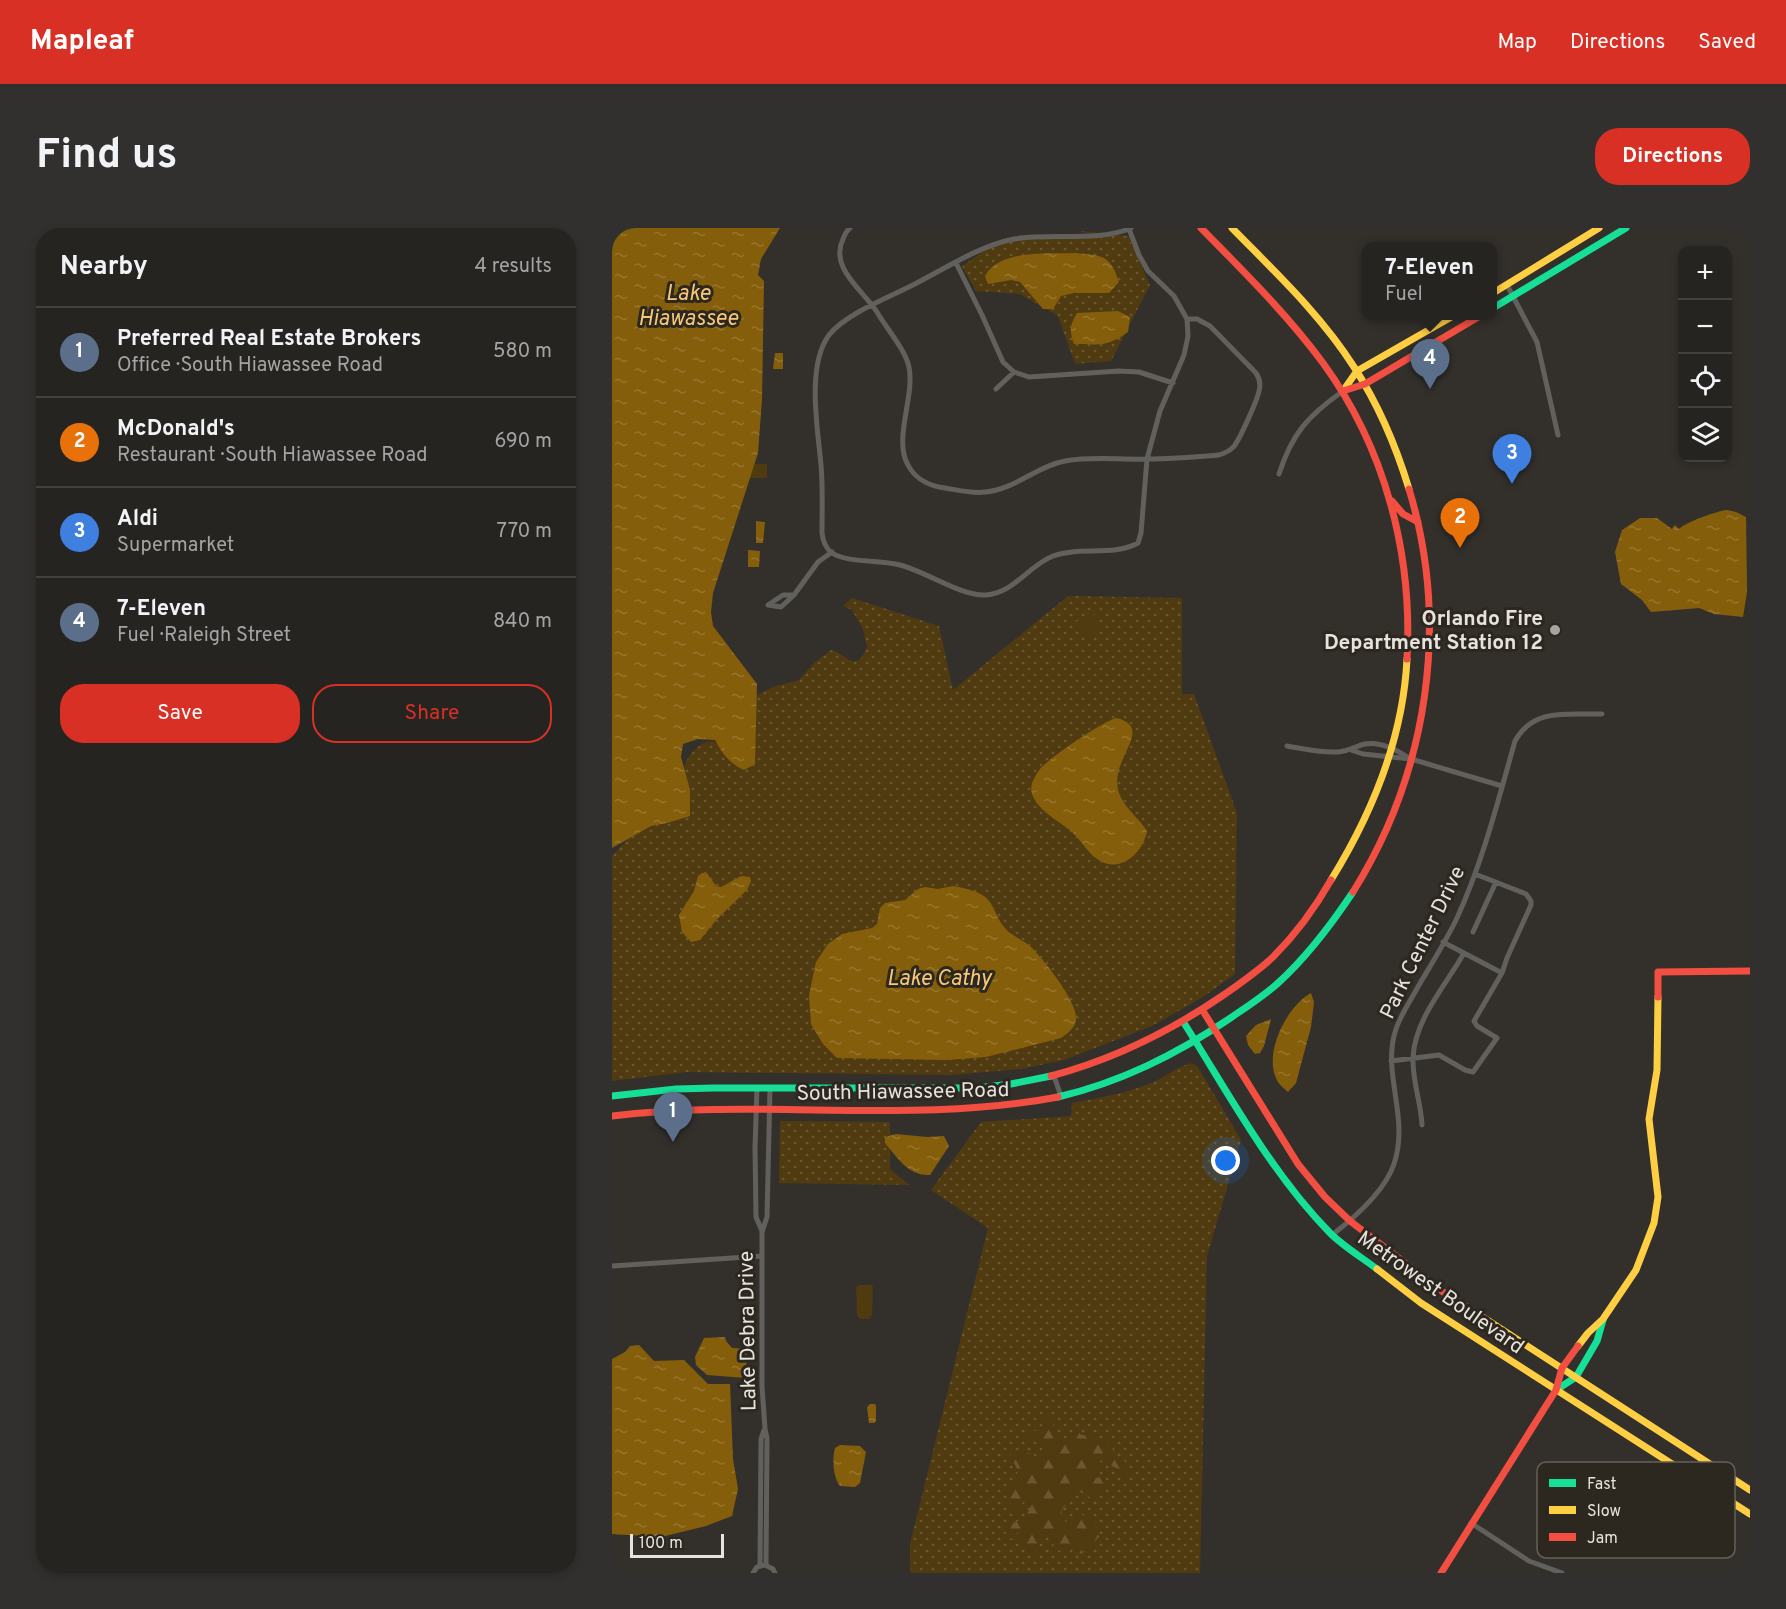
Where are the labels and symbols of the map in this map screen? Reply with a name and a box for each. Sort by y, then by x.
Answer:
water label: Lake Hiawassee [638,281,739,333]
pin: 4 [1410,340,1450,389]
pin: 3 [1492,434,1532,484]
pin: 2 [1440,498,1480,548]
place label: Orlando Fire Department Station 12 [1324,606,1543,657]
marker: Orlando Fire Department Station 12 [1548,623,1562,637]
street label: Park Center Drive [1375,862,1472,1024]
water label: Lake Cathy [887,966,993,993]
street label: South Hiawassee Road [796,1077,1010,1108]
pin: 1 [654,1092,692,1142]
your location [1211,1146,1240,1175]
street label: Metrowest Boulevard [1351,1225,1529,1361]
street label: Lake Debra Drive [734,1251,763,1411]
legend [1537,1462,1735,1558]
text: Fast [1587,1475,1617,1495]
text: Slow [1587,1502,1621,1522]
text: Jam [1587,1529,1618,1549]
scale bar [630,1531,724,1558]

